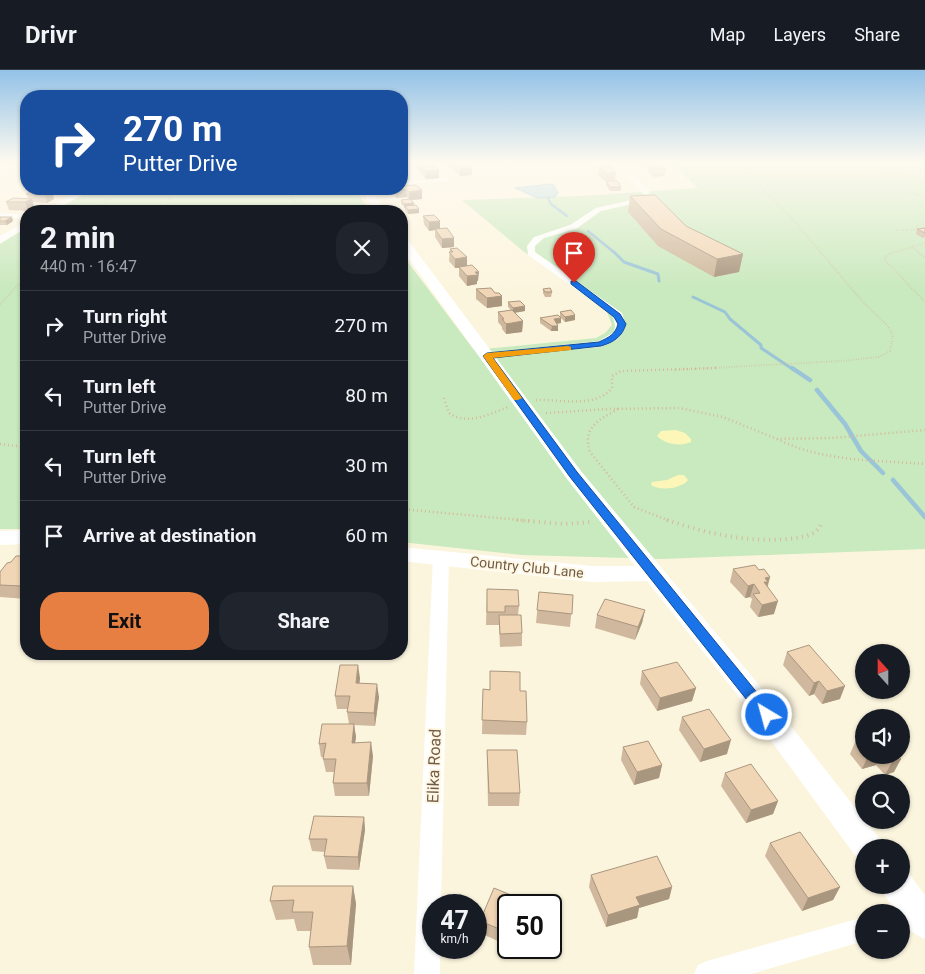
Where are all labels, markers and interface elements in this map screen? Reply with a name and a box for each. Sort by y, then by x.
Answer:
text: Drivr [25,21,77,49]
text: Map [710,24,745,45]
text: Layers [773,24,826,45]
text: Share [854,24,900,45]
text: 270 m [123,109,222,150]
icon: right [40,110,105,175]
text: Putter Drive [123,151,237,176]
text: 2 min [40,220,115,255]
button: close [336,222,388,274]
pin [553,232,595,283]
icon: arrive [560,239,588,267]
text: 440 m · 16:47 [40,257,137,276]
text: Turn right [83,305,167,328]
icon: right [40,312,68,340]
text: 270 m [335,314,388,337]
text: Putter Drive [83,328,166,347]
text: Turn left [83,375,156,398]
icon: left [40,382,68,410]
text: 80 m [345,384,388,407]
text: Putter Drive [83,398,166,417]
text: Turn left [83,445,156,468]
icon: left [40,452,68,480]
text: 30 m [345,454,388,477]
text: Putter Drive [83,468,166,487]
icon: arrive [40,522,68,550]
text: Arrive at destination [83,524,256,547]
text: 60 m [345,524,388,547]
street label: Country Club Lane [469,553,585,581]
button: Exit [40,592,209,650]
button: Share [219,592,388,650]
north arrow [855,644,910,699]
map controls [855,644,910,959]
position arrow [740,688,792,740]
button: sound [855,709,910,764]
street label: Elika Road [423,729,445,803]
button: search [855,774,910,829]
button: + [855,839,910,894]
speed limit sign: 50 [497,894,562,959]
button: − [855,904,910,959]
text: 47 [440,906,469,935]
text: km/h [440,932,469,946]

